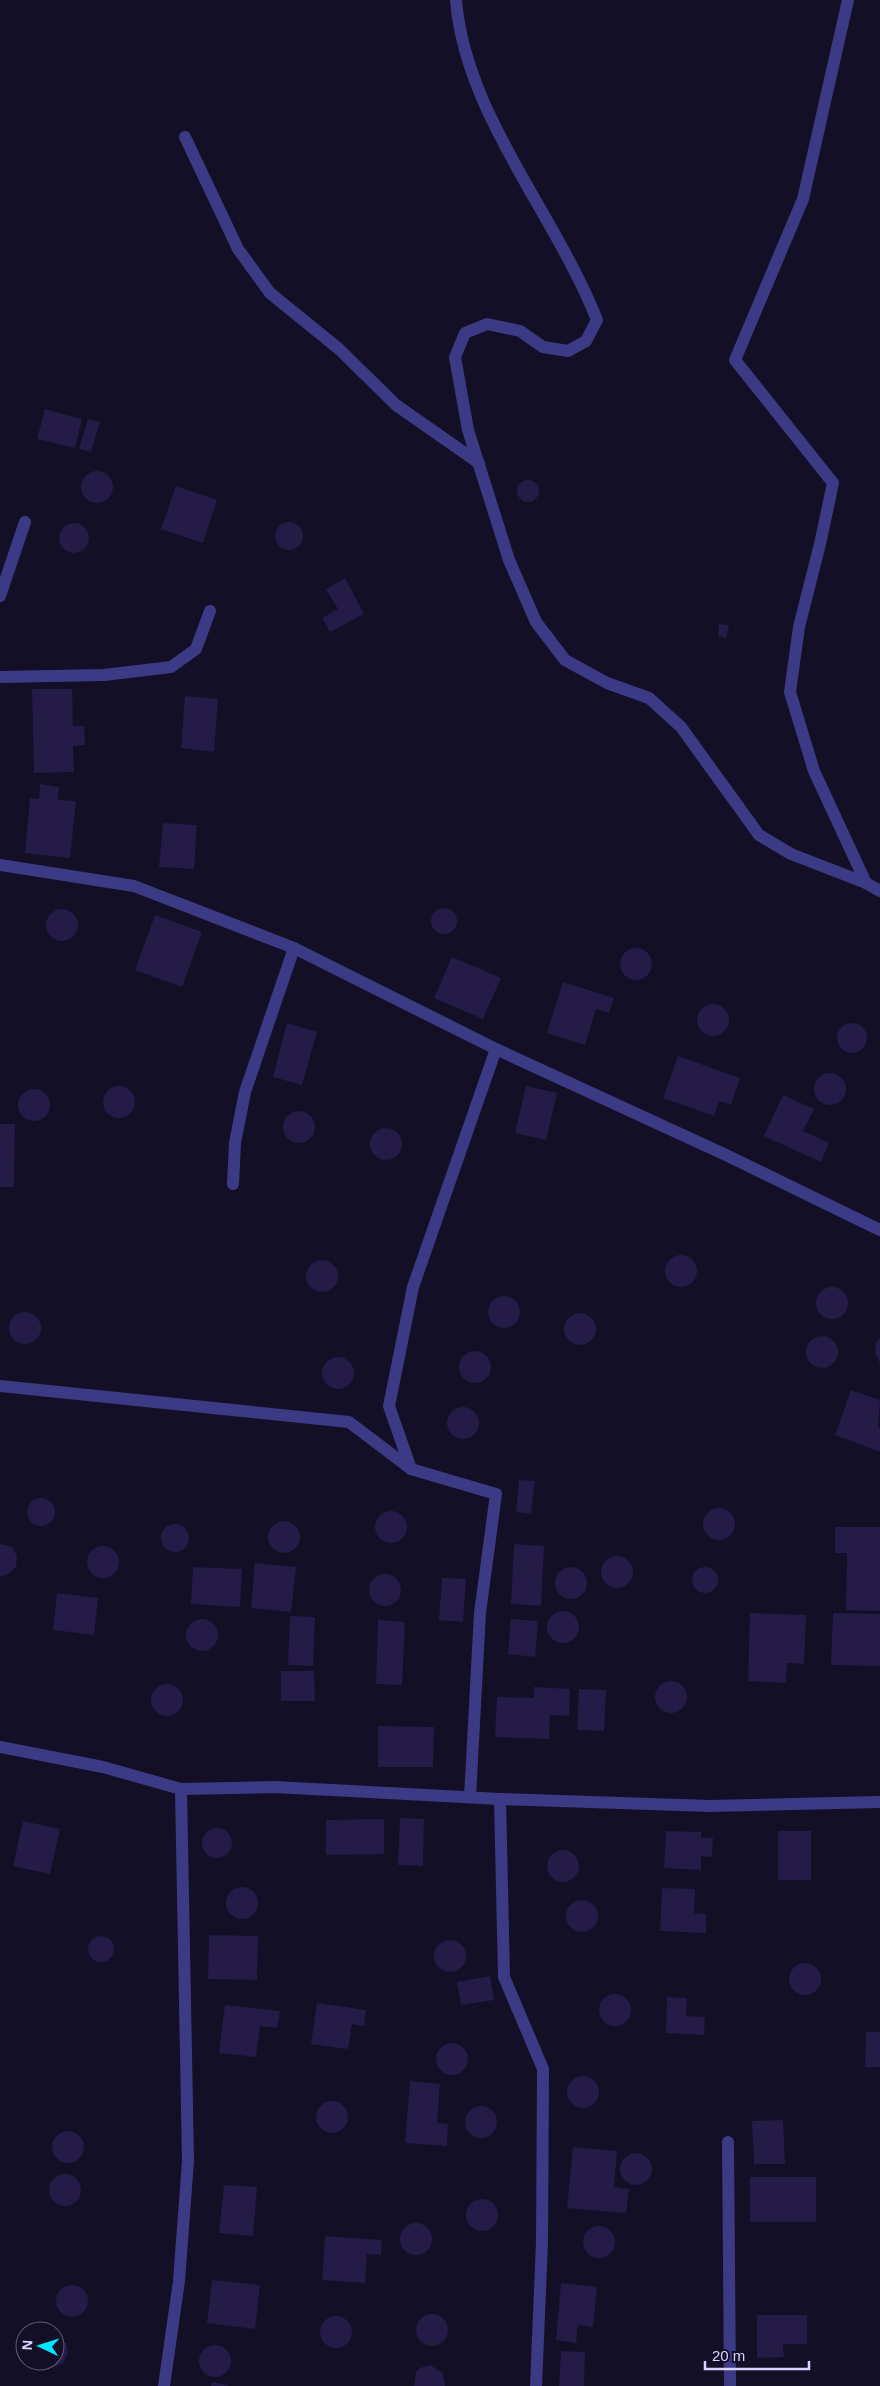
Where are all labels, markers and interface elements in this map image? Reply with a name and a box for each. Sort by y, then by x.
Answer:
north arrow [15,2321,65,2371]
scale bar [705,2338,809,2370]
text: N [19,2339,35,2351]
text: 20 m [712,2347,745,2364]

